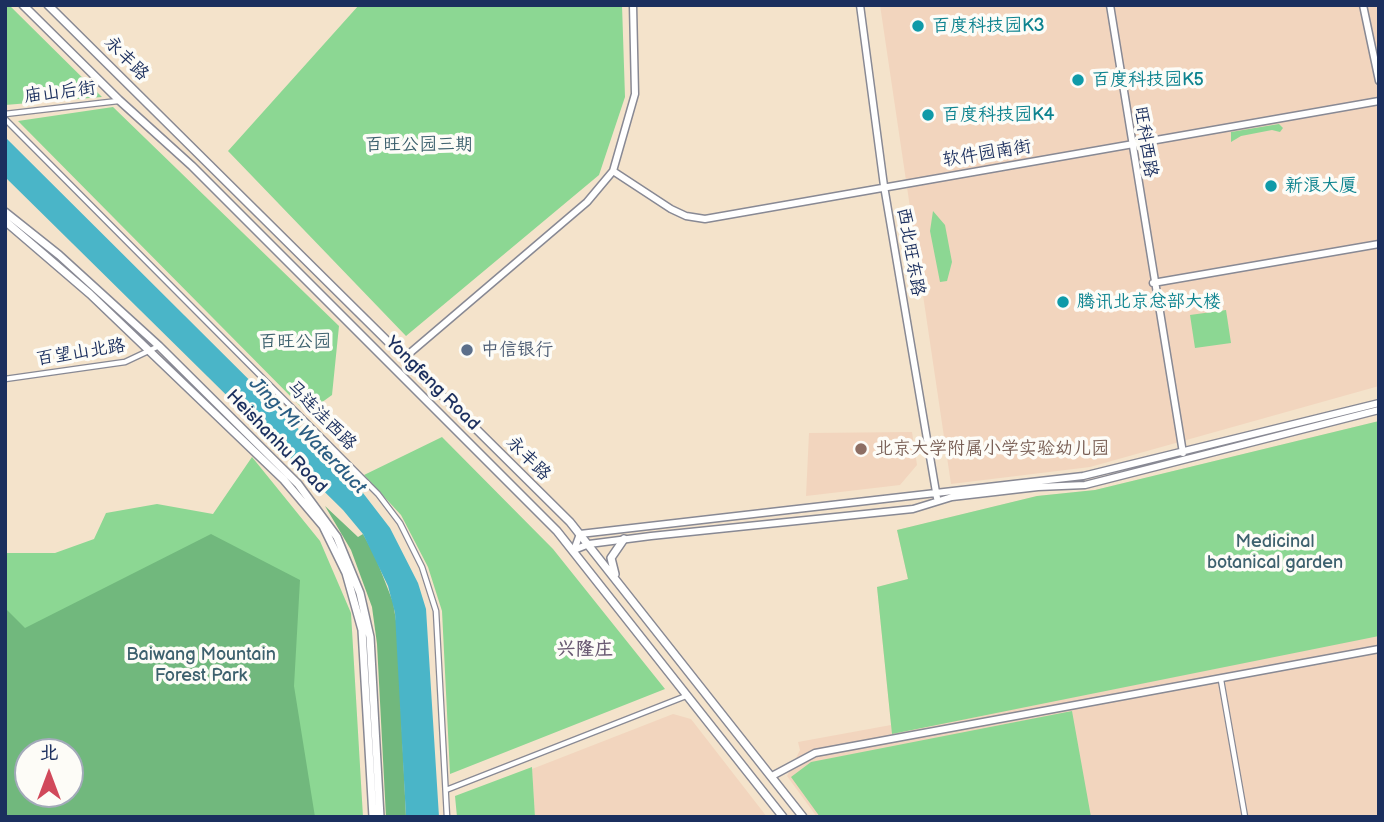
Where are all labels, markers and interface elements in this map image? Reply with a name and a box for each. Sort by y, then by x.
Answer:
place label: 百度科技园K3 [932,15,1045,37]
marker: 百度科技园K3 [910,18,926,34]
street label: 永丰路 [99,32,153,86]
place label: 百度科技园K5 [1092,69,1204,91]
marker: 百度科技园K5 [1070,72,1086,88]
street label: 庙山后街 [23,78,97,108]
place label: 百度科技园K4 [942,104,1055,126]
street label: 旺科西路 [1129,105,1161,179]
marker: 百度科技园K4 [920,107,936,123]
park label: 百旺公园三期 [365,134,473,156]
street label: 软件园南街 [941,136,1033,172]
place label: 新浪大厦 [1285,175,1357,197]
marker: 新浪大厦 [1263,178,1279,194]
street label: 西北旺东路 [892,206,928,298]
place label: 腾讯北京总部大楼 [1077,291,1221,313]
marker: 腾讯北京总部大楼 [1055,294,1071,310]
park label: 百旺公园 [259,331,331,353]
street label: Yongfeng Road [380,332,484,436]
street label: 百望山北路 [35,335,127,371]
place label: 中信银行 [481,339,553,361]
marker: 中信银行 [459,342,475,358]
water label: Jing-Mi Waterduct [244,373,370,499]
street label: 马连洼西路 [282,377,360,455]
street label: Heishanhu Road [221,386,331,498]
street label: 永丰路 [501,432,555,486]
place label: 北京大学附属小学实验幼儿园 [875,438,1109,460]
marker: 北京大学附属小学实验幼儿园 [853,441,869,457]
park label: Medicinal botanical garden [1207,531,1343,574]
district label: 兴隆庄 [557,639,613,661]
park label: Baiwang Mountain Forest Park [126,644,276,686]
north arrow [14,738,84,808]
text: 北 [39,742,59,765]

